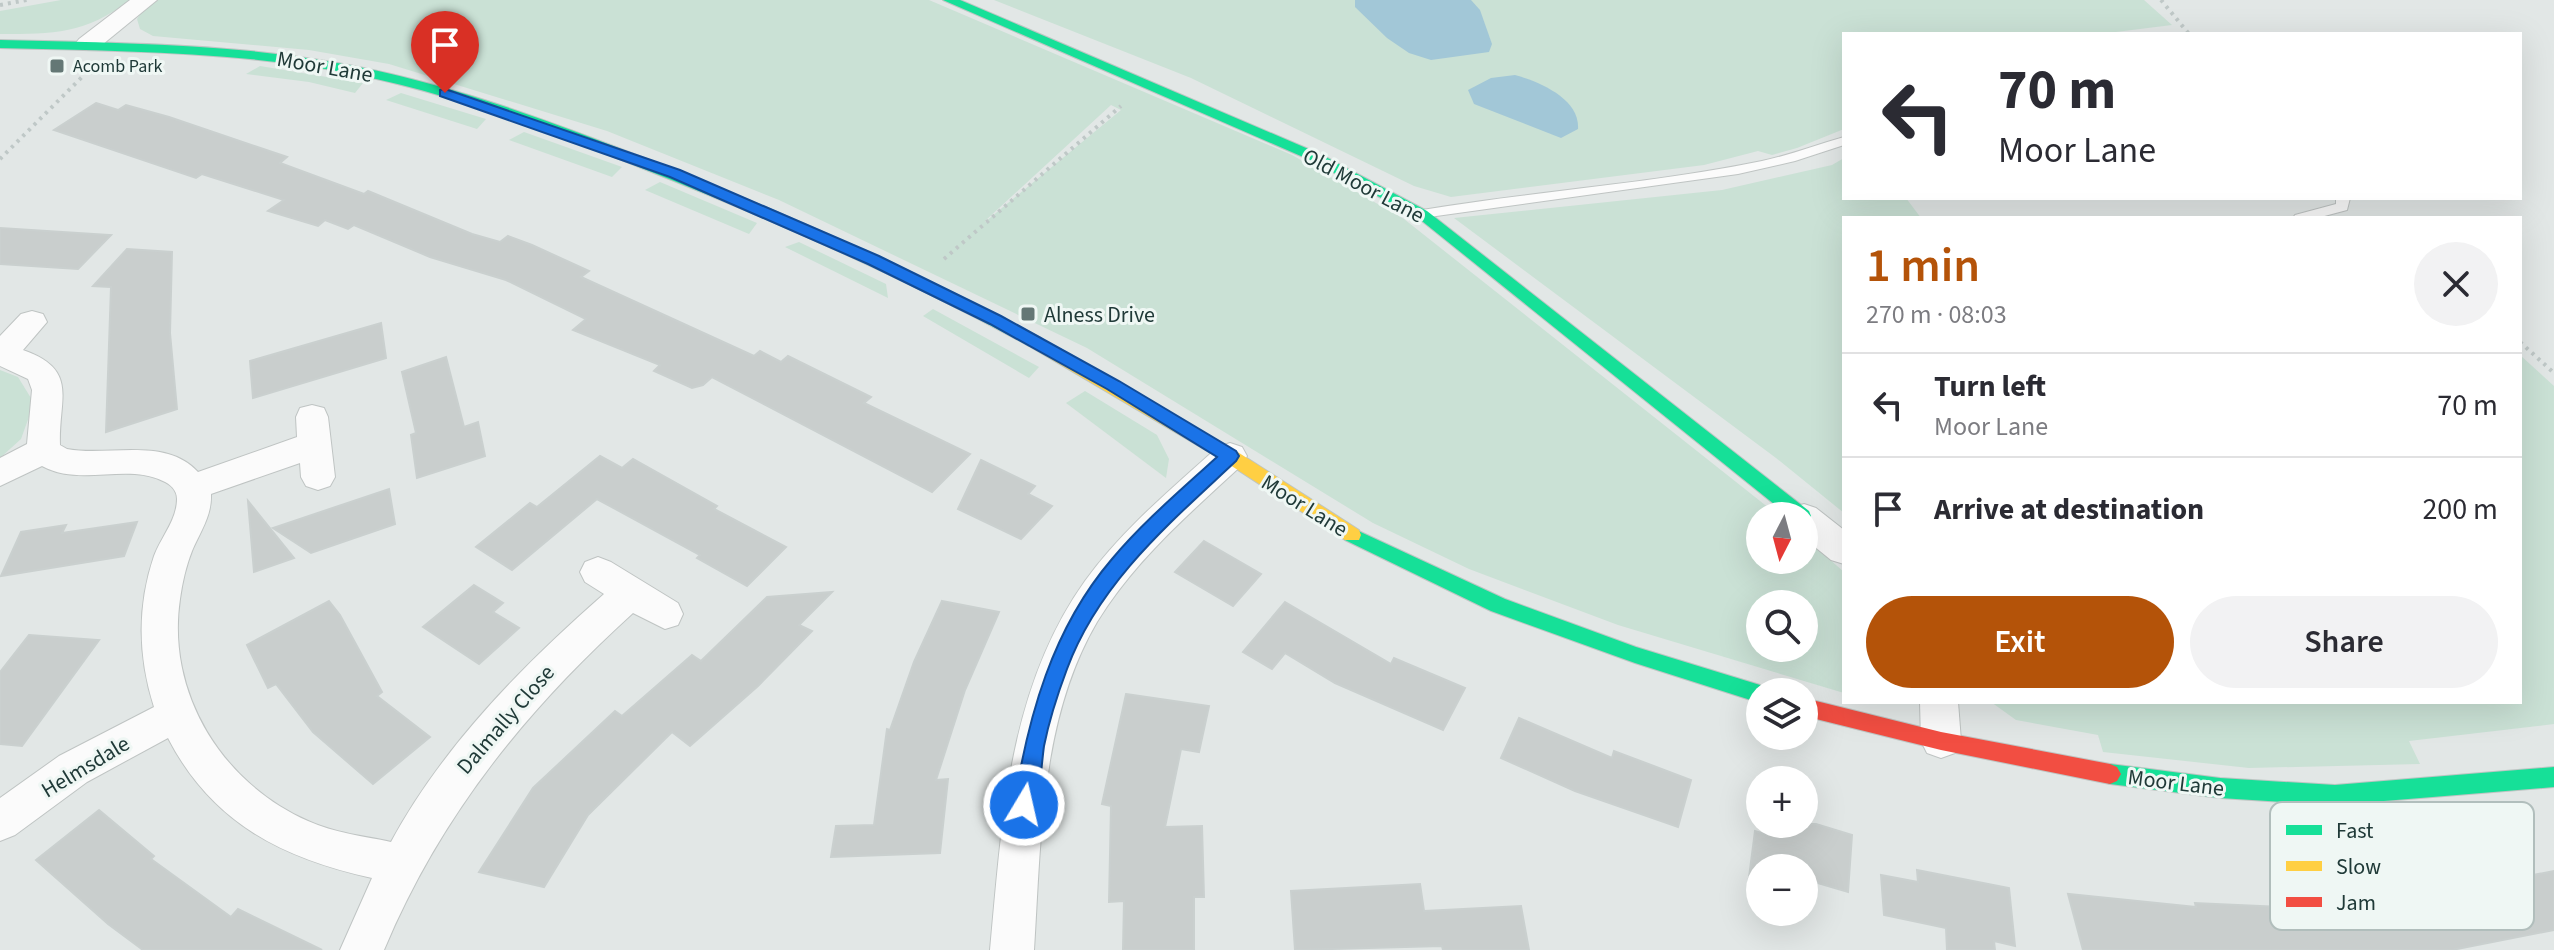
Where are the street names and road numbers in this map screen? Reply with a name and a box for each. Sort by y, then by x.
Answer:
street label: Moor Lane [274,43,375,91]
street label: Old Moor Lane [1297,140,1430,231]
street label: Moor Lane [1255,467,1354,545]
street label: Dalmally Close [449,658,562,781]
street label: Helmsdale [35,728,136,806]
street label: Moor Lane [2126,761,2226,805]

